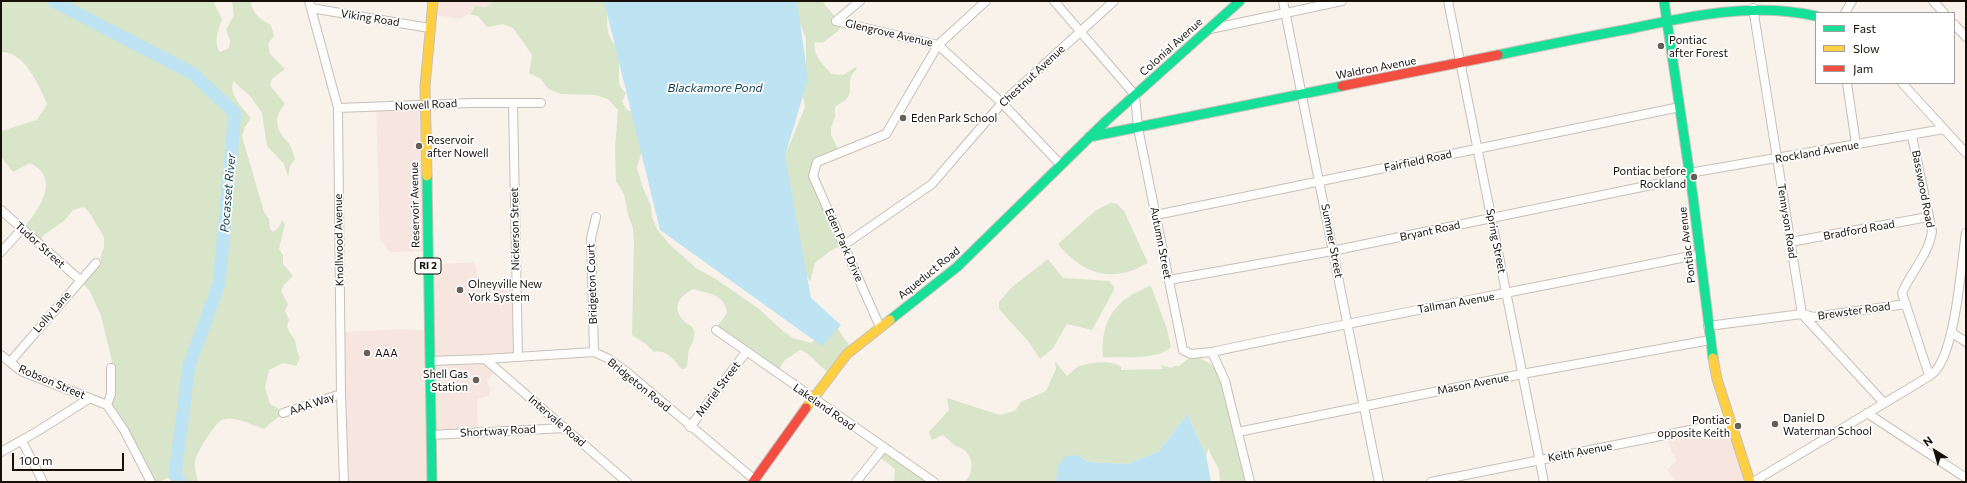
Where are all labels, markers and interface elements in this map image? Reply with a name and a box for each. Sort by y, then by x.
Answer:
street label: Viking Road [340,7,400,29]
legend [1815,12,1955,84]
street label: Colonial Avenue [1137,15,1205,79]
street label: Glengrove Avenue [844,16,934,50]
text: Fast [1853,21,1876,35]
place label: Pontiac after Forest [1669,33,1728,59]
marker: Pontiac after Forest [1656,41,1666,51]
text: Slow [1853,41,1880,55]
street label: Chestnut Avenue [996,42,1068,110]
street label: Waldron Avenue [1335,54,1417,82]
text: Jam [1853,61,1873,75]
water label: Blackamore Pond [668,81,762,95]
street label: Nowell Road [394,97,458,113]
place label: Eden Park School [911,111,997,125]
marker: Eden Park School [898,113,908,123]
place label: Reservoir after Nowell [427,133,489,159]
street label: Rockland Avenue [1774,138,1860,166]
marker: Reservoir after Nowell [414,141,424,151]
street label: Fairfield Road [1383,147,1453,175]
street label: Basswood Road [1909,149,1937,229]
water label: Pocasset River [217,153,239,233]
street label: Reservoir Avenue [408,162,422,248]
place label: Pontiac before Rockland [1613,164,1686,190]
marker: Pontiac before Rockland [1689,172,1699,182]
street label: Tennyson Road [1775,183,1799,259]
street label: Nickerson Street [508,187,522,271]
street label: Knollwood Avenue [332,194,346,286]
street label: Summer Street [1318,203,1346,279]
street label: Eden Park Drive [822,206,866,284]
street label: Autumn Street [1148,206,1174,280]
street label: Pontiac Avenue [1676,206,1698,284]
street label: Spring Street [1483,208,1509,274]
street label: Bradford Road [1822,217,1896,243]
street label: Bryant Road [1399,218,1461,244]
street label: Tudor Street [12,219,68,271]
street label: Bridgeton Court [584,243,600,325]
street label: Aqueduct Road [895,244,963,302]
road number: RI 2 [415,258,441,274]
place label: Olneyville New York System [468,277,542,303]
marker: Olneyville New York System [455,285,465,295]
street label: Lolly Lane [30,289,74,335]
street label: Tallman Avenue [1417,290,1495,316]
street label: Brewster Road [1817,299,1891,323]
place label: AAA [375,346,398,360]
marker: AAA [362,348,372,358]
street label: Bridgeton Road [605,356,673,414]
street label: Muriel Street [693,359,743,419]
street label: Robson Street [17,362,87,402]
place label: Shell Gas Station [423,367,468,393]
street label: Mason Avenue [1436,371,1510,397]
marker: Shell Gas Station [471,375,481,385]
street label: Lakeland Road [790,381,858,433]
street label: AAA Way [288,390,336,418]
street label: Intervale Road [526,393,588,449]
place label: Daniel D Waterman School [1783,411,1872,437]
place label: Pontiac opposite Keith [1657,413,1730,439]
marker: Daniel D Waterman School [1770,419,1780,429]
marker: Pontiac opposite Keith [1733,421,1743,431]
street label: Shortway Road [460,422,536,440]
north arrow [1915,431,1955,471]
text: N [1920,433,1935,449]
street label: Keith Avenue [1547,439,1613,465]
scale bar [14,445,126,471]
text: 100 m [19,453,53,467]

